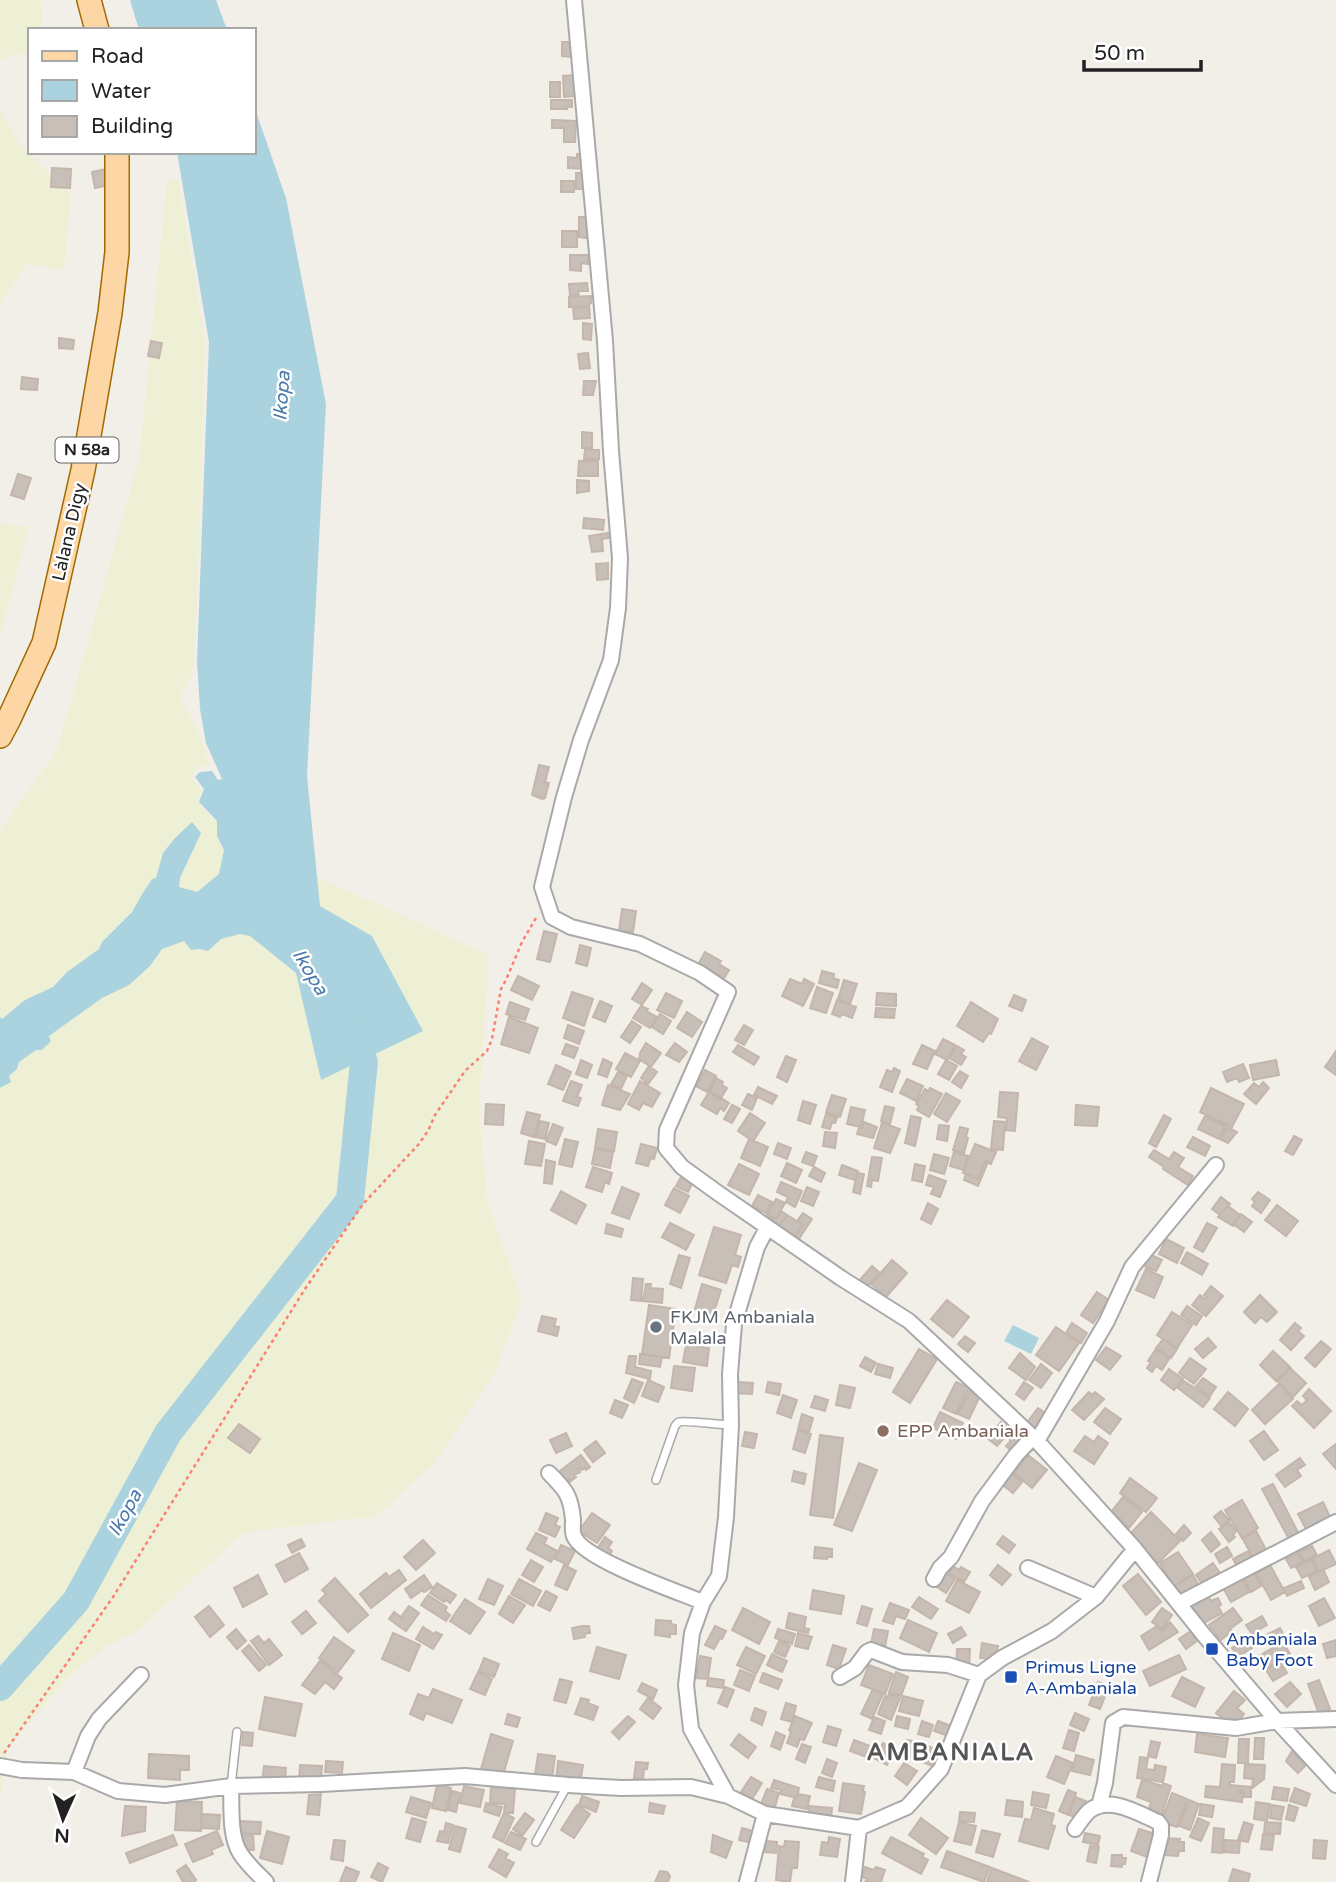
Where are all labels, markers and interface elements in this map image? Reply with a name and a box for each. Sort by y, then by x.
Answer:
legend [28,28,256,154]
scale bar [1084,28,1201,72]
text: 50 m [1094,41,1145,66]
text: Road [91,44,144,69]
text: Water [91,79,151,104]
text: Building [91,114,173,139]
water label: Ikopa [269,369,295,422]
road number: N 58a [56,438,119,463]
street label: Làlana Digy [47,481,91,583]
water label: Ikopa [288,945,333,1000]
place label: FKJM Ambaniala Malala [670,1306,815,1349]
marker: FKJM Ambaniala Malala [648,1319,664,1335]
place label: EPP Ambaniala [897,1420,1029,1442]
marker: EPP Ambaniala [875,1423,891,1439]
water label: Ikopa [103,1485,147,1540]
place label: Ambaniala Baby Foot [1226,1628,1317,1671]
marker: Ambaniala Baby Foot [1204,1641,1220,1657]
place label: Primus Ligne A-Ambaniala [1025,1656,1137,1699]
marker: Primus Ligne A-Ambaniala [1003,1669,1019,1685]
district label: AMBANIALA [867,1738,1035,1767]
north arrow [28,1784,98,1854]
text: N [54,1824,70,1846]

